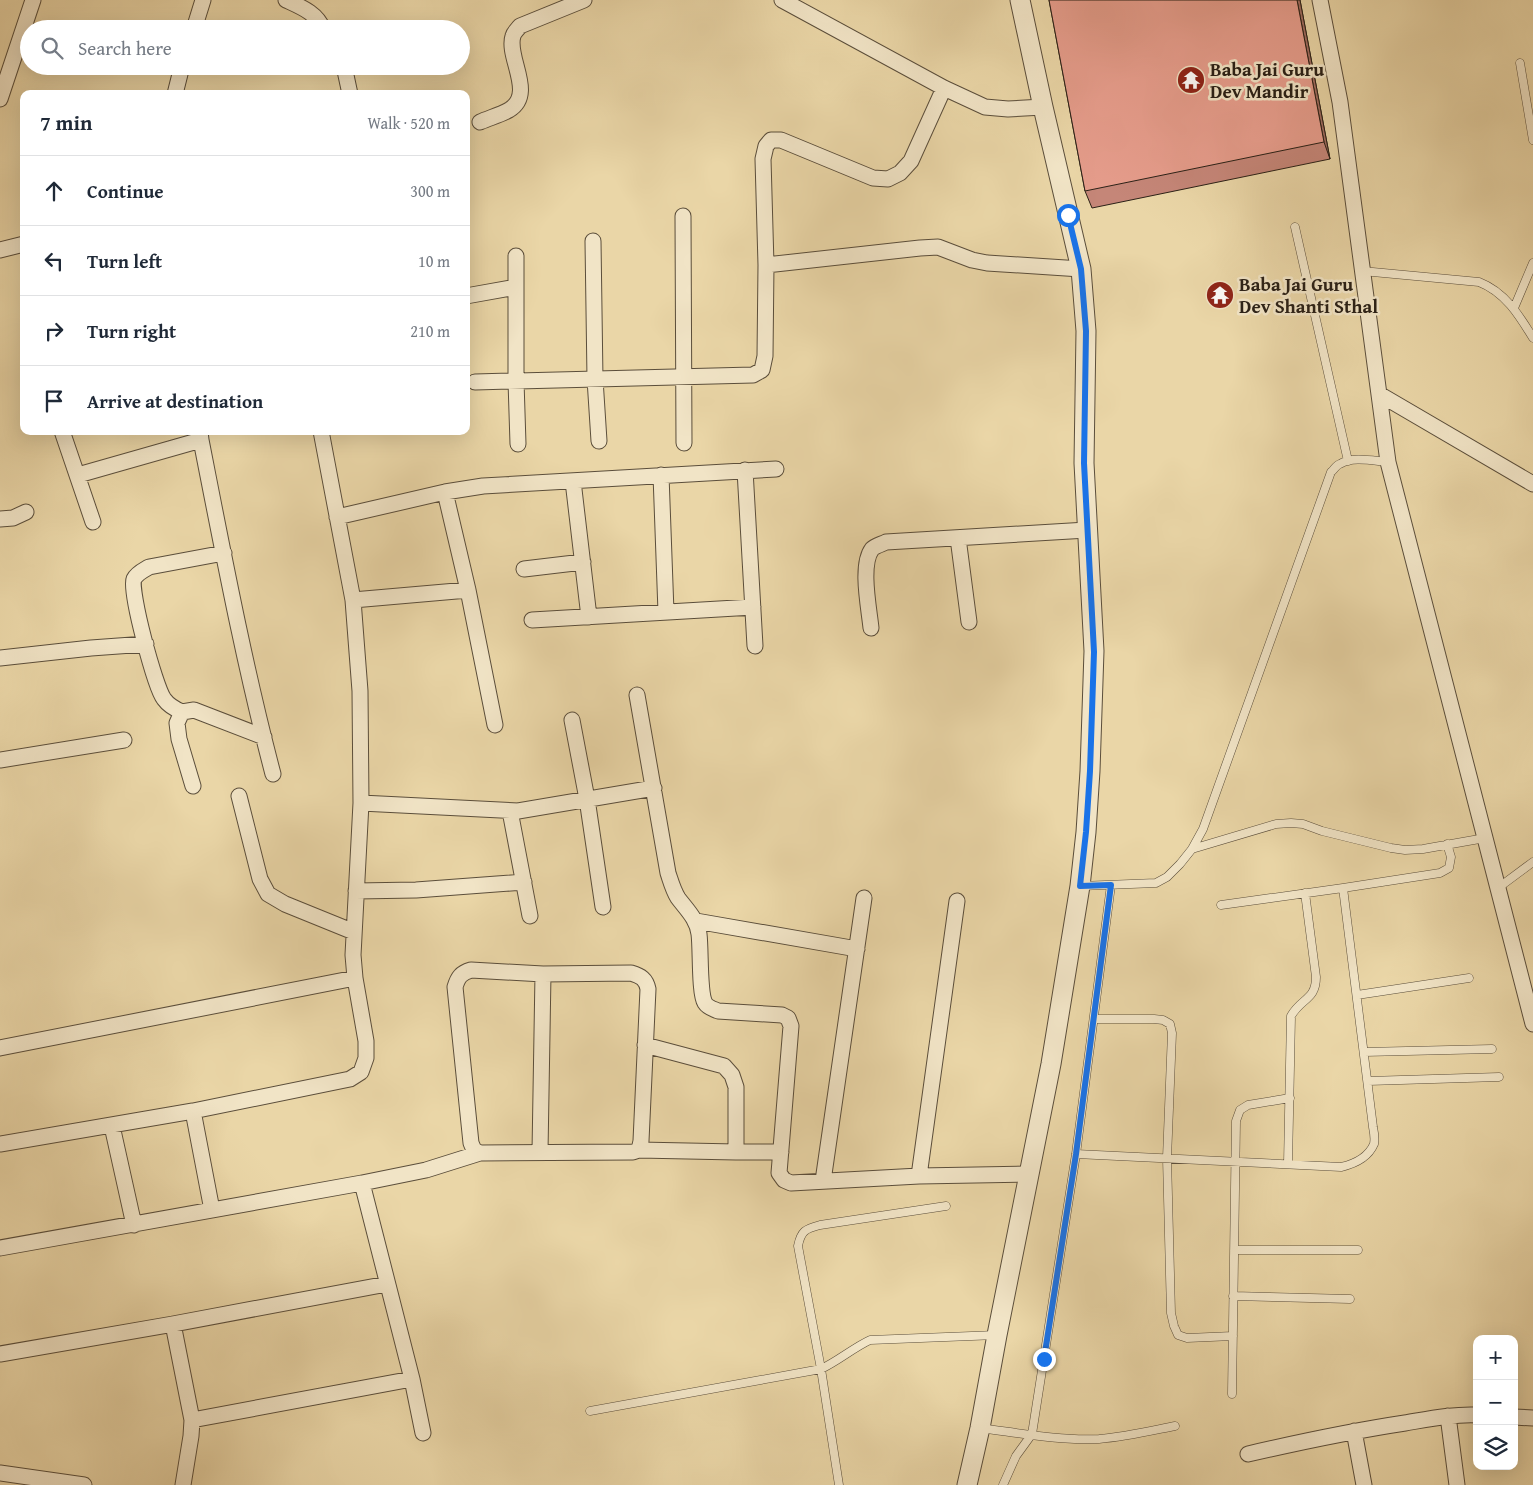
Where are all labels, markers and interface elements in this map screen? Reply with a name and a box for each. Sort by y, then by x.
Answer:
search box [20,20,470,75]
icon: search [38,34,66,62]
text: Search here [78,34,172,62]
place label: Baba Jai Guru Dev Mandir [1210,55,1324,105]
temple icon: Baba Jai Guru Dev Mandir [1176,65,1206,95]
text: 7 min [40,107,92,138]
text: Walk · 520 m [367,111,450,135]
icon: ahead [40,177,68,205]
text: Continue [87,177,164,205]
text: 300 m [410,179,450,203]
route start [1057,204,1080,227]
icon: left [40,247,68,275]
text: Turn left [87,247,162,275]
text: 10 m [418,249,450,273]
place label: Baba Jai Guru Dev Shanti Sthal [1239,270,1378,320]
temple icon: Baba Jai Guru Dev Shanti Sthal [1205,280,1235,310]
icon: right [40,317,68,345]
text: Turn right [87,317,176,345]
text: 210 m [410,319,450,343]
icon: arrive [40,387,68,415]
text: Arrive at destination [87,387,263,415]
map controls [1473,1335,1518,1470]
button: + [1473,1335,1518,1380]
route end [1033,1348,1056,1371]
button: − [1473,1380,1518,1425]
button: layers [1473,1425,1518,1470]

